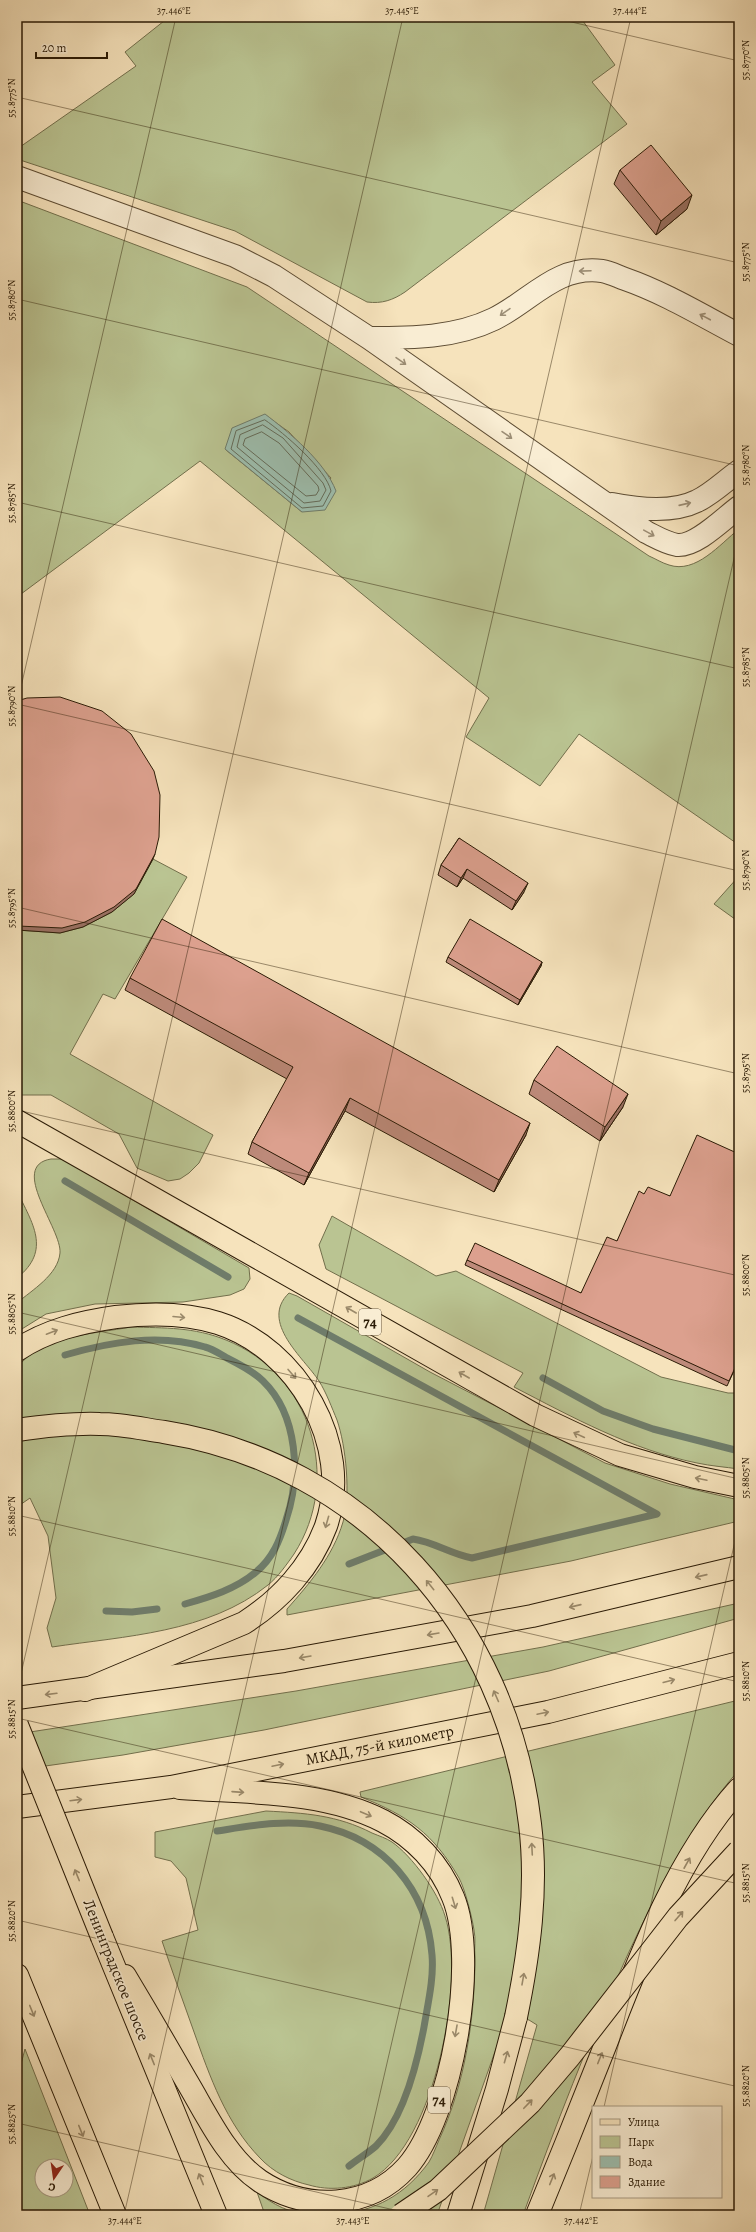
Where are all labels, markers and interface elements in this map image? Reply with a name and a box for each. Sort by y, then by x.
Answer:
text: 37.446°E [157,4,191,17]
text: 37.445°E [385,4,419,17]
text: 37.444°E [613,4,647,17]
scale bar [36,34,107,60]
text: 20 m [42,40,66,56]
text: 55.8770°N [739,40,752,80]
text: 55.8775°N [5,78,18,118]
text: 55.8775°N [739,242,752,282]
one-way arrow [579,267,592,275]
text: 55.8780°N [5,279,18,321]
one-way arrow [499,308,510,316]
one-way arrow [699,312,711,320]
one-way arrow [395,357,406,365]
one-way arrow [502,431,513,439]
text: 55.8780°N [739,444,752,486]
text: 55.8785°N [5,483,18,523]
one-way arrow [678,500,691,508]
one-way arrow [642,530,654,537]
text: 55.8785°N [739,647,752,687]
text: 55.8790°N [5,686,18,726]
text: 55.8790°N [739,850,752,890]
text: 55.8795°N [5,888,18,928]
text: 55.8795°N [739,1053,752,1093]
text: 55.8800°N [5,1090,18,1132]
text: 55.8800°N [739,1254,752,1296]
text: 55.8805°N [5,1293,18,1335]
one-way arrow [345,1306,357,1314]
road number: 74 [359,1309,381,1335]
one-way arrow [173,1313,186,1320]
one-way arrow [45,1327,57,1335]
one-way arrow [287,1368,296,1378]
one-way arrow [458,1370,470,1378]
one-way arrow [573,1431,585,1438]
text: 55.8805°N [739,1457,752,1499]
one-way arrow [695,1474,708,1482]
text: 55.8810°N [5,1496,18,1536]
one-way arrow [322,1515,330,1528]
one-way arrow [695,1573,708,1581]
one-way arrow [426,1579,435,1590]
one-way arrow [568,1603,581,1610]
one-way arrow [427,1630,440,1638]
one-way arrow [299,1653,312,1661]
text: 55.8810°N [739,1661,752,1701]
one-way arrow [662,1677,675,1684]
one-way arrow [45,1690,58,1698]
one-way arrow [492,1691,499,1703]
text: 55.8815°N [5,1699,18,1739]
one-way arrow [536,1709,549,1717]
street label: МКАД, 75-й километр [304,1720,456,1771]
one-way arrow [271,1761,284,1769]
one-way arrow [231,1789,244,1796]
one-way arrow [69,1796,82,1803]
one-way arrow [359,1810,371,1818]
one-way arrow [528,1843,535,1856]
one-way arrow [684,1857,691,1869]
text: 55.8815°N [739,1863,752,1903]
one-way arrow [73,1869,81,1881]
street label: Ленинградское шоссе [78,1896,154,2044]
one-way arrow [451,1896,458,1909]
text: 55.8820°N [5,1900,18,1942]
one-way arrow [675,1910,684,1921]
one-way arrow [520,1972,528,1985]
one-way arrow [28,2005,36,2017]
one-way arrow [452,2024,460,2037]
one-way arrow [503,2051,510,2064]
one-way arrow [147,2053,155,2065]
one-way arrow [597,2053,604,2065]
text: 55.8820°N [739,2065,752,2107]
road number: 74 [428,2087,450,2113]
one-way arrow [523,2099,533,2109]
text: 55.8825°N [5,2104,18,2144]
legend [592,2106,722,2198]
text: Улица [628,2114,660,2130]
one-way arrow [78,2125,85,2137]
text: Парк [628,2134,654,2150]
text: Вода [628,2154,653,2170]
north arrow [34,2158,74,2198]
one-way arrow [197,2173,204,2185]
one-way arrow [548,2173,556,2185]
text: Здание [628,2174,665,2190]
text: С [47,2179,57,2195]
one-way arrow [427,2189,438,2197]
text: 37.444°E [108,2214,142,2227]
text: 37.443°E [336,2214,370,2227]
text: 37.442°E [564,2214,598,2227]

